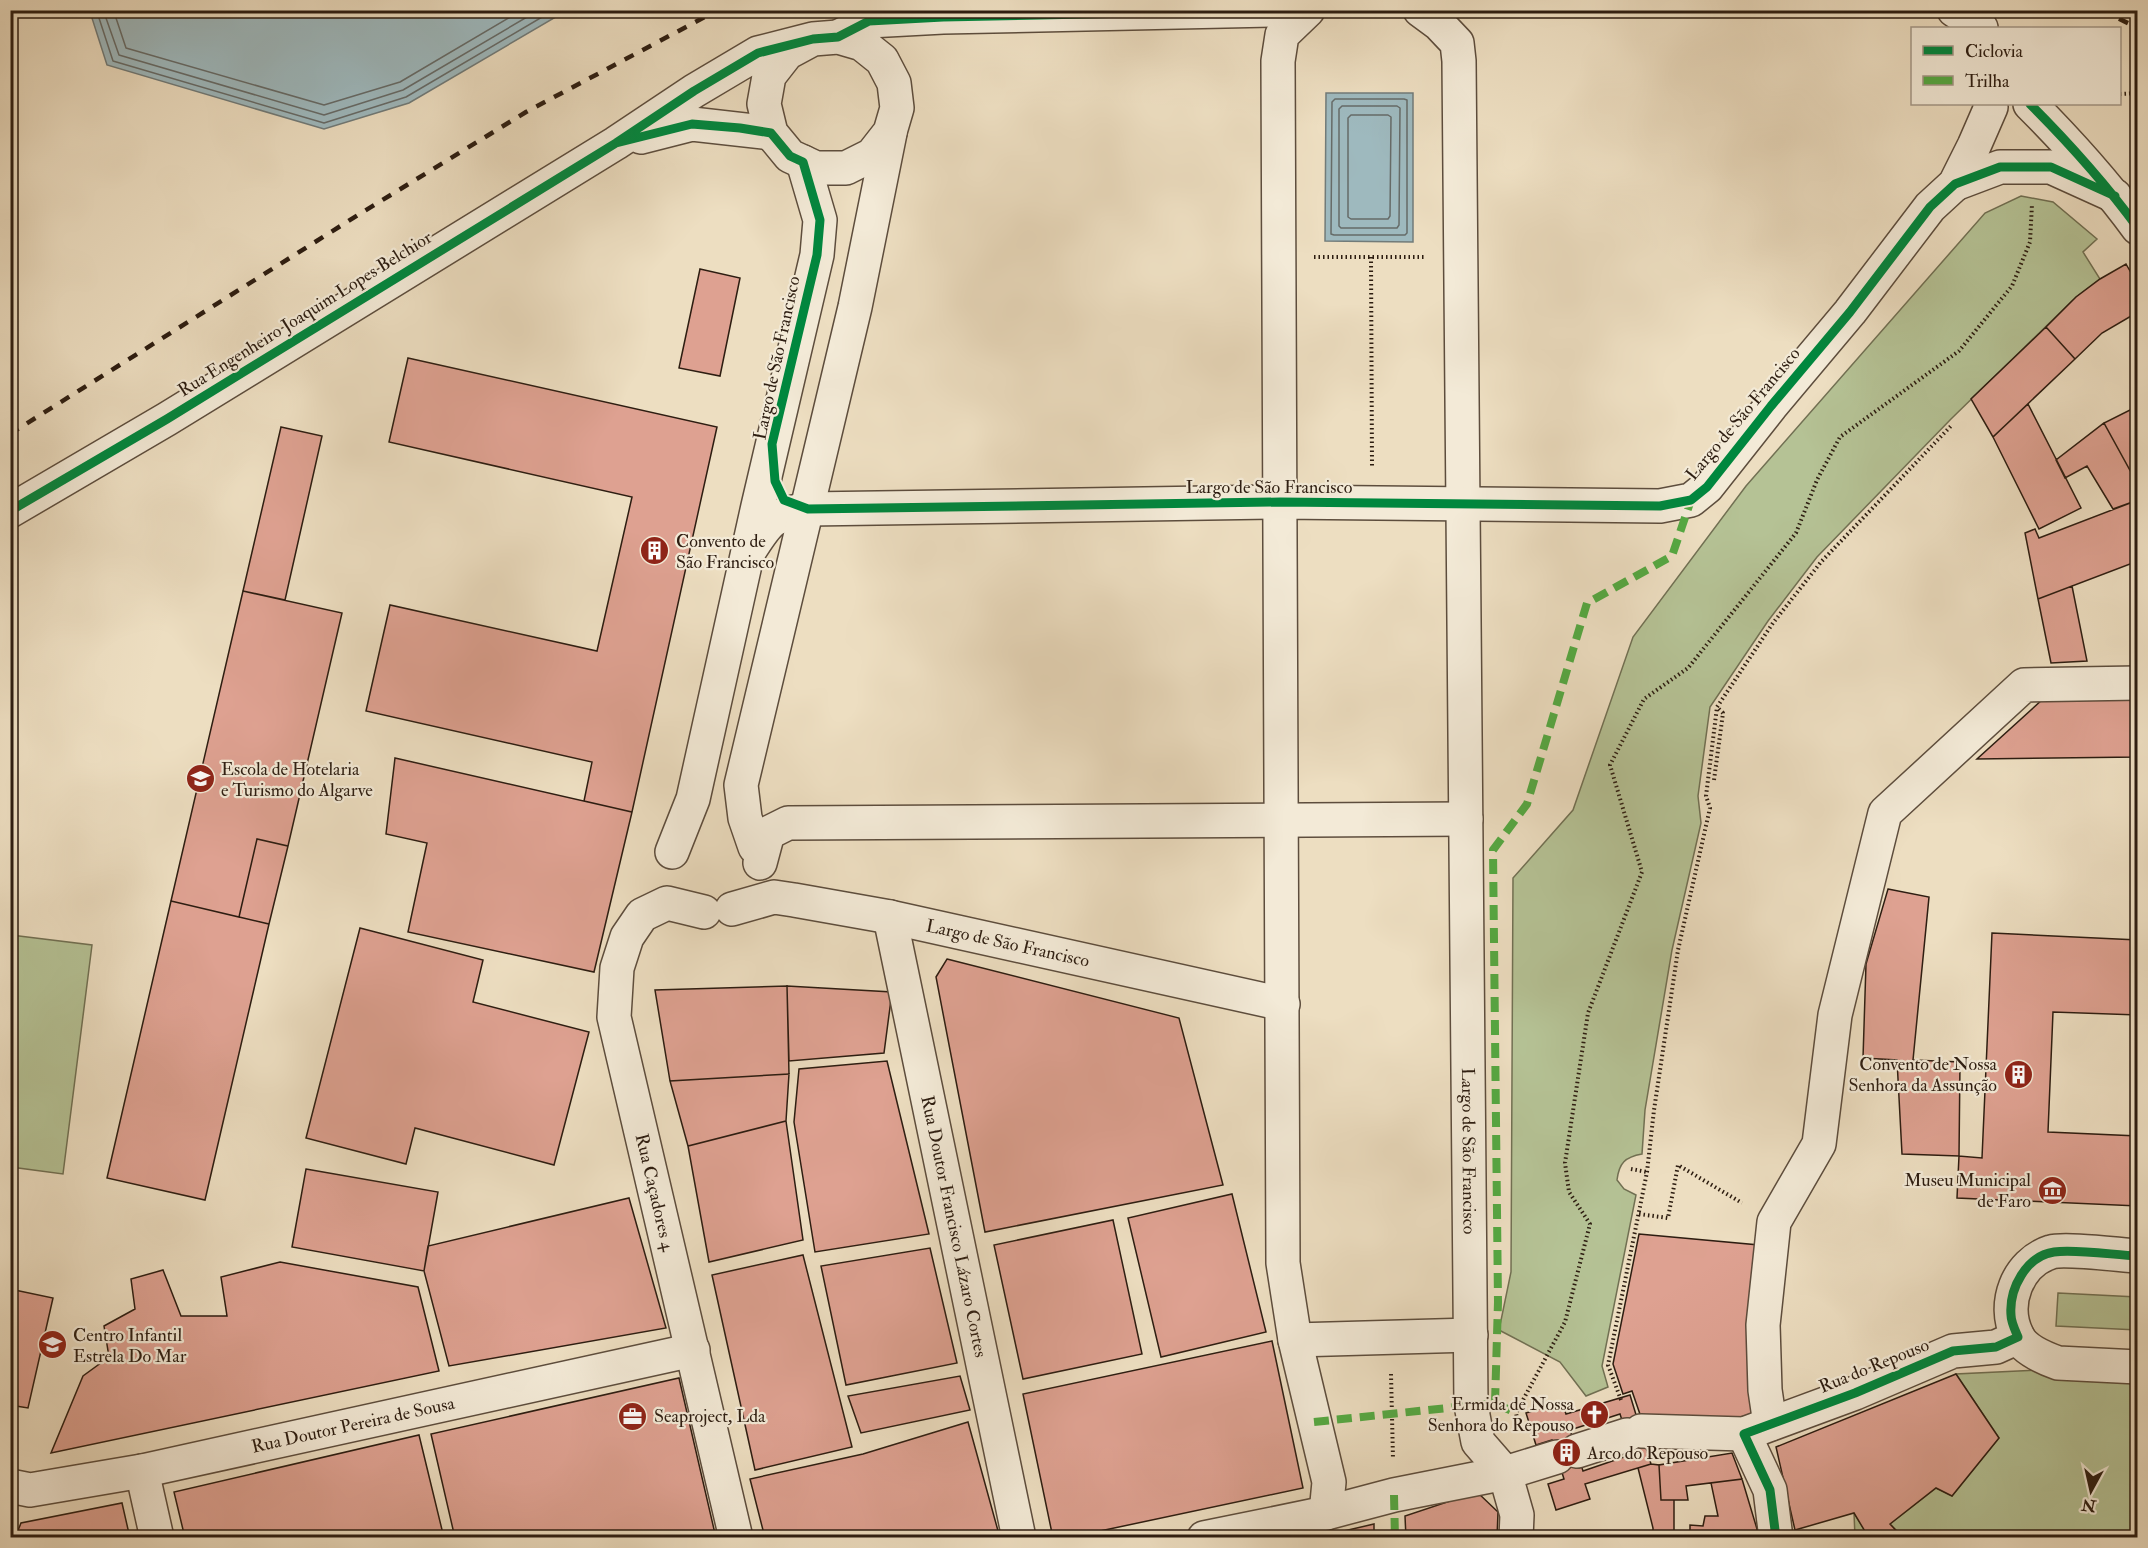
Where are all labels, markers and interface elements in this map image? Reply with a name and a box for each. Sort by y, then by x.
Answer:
legend [1911,27,2121,105]
text: Ciclovia [1965,40,2024,63]
text: Trilha [1965,70,2010,93]
street label: Rua Engenheiro Joaquim Lopes Belchior [174,226,437,402]
street label: Largo de São Francisco [748,274,806,442]
street label: Largo de São Francisco [1681,343,1806,485]
street label: Largo de São Francisco [1186,476,1353,499]
place label: Convento de São Francisco [676,530,774,574]
building icon: Convento de São Francisco [639,535,671,567]
place label: Escola de Hotelaria e Turismo do Algarve [221,758,373,802]
school or university icon: Escola de Hotelaria e Turismo do Algarve [184,763,216,795]
street label: Largo de São Francisco [924,914,1092,972]
place label: Convento de Nossa Senhora da Assunção [1848,1053,1998,1097]
building icon: Convento de Nossa Senhora da Assunção [2002,1058,2034,1090]
street label: Largo de São Francisco [1456,1068,1481,1235]
street label: Rua Doutor Francisco Lázaro Cortes [916,1093,993,1359]
street label: Rua Caçadores 4 [630,1131,680,1254]
place label: Museu Municipal de Faro [1904,1169,2031,1213]
museum icon: Museu Municipal de Faro [2036,1174,2068,1206]
place label: Centro Infantil Estrela Do Mar [73,1324,187,1368]
school or university icon: Centro Infantil Estrela Do Mar [36,1329,68,1361]
street label: Rua do Repouso [1816,1333,1933,1399]
street label: Rua Doutor Pereira de Sousa [249,1391,457,1458]
place label: Ermida de Nossa Senhora do Repouso [1428,1393,1575,1437]
church icon: Ermida de Nossa Senhora do Repouso [1579,1398,1611,1430]
office icon: Seaproject, Lda [617,1400,649,1432]
place label: Seaproject, Lda [654,1405,766,1428]
building icon: Arco do Repouso [1550,1437,1582,1469]
place label: Arco do Repouso [1586,1442,1709,1465]
north arrow [2061,1461,2121,1521]
text: N [2080,1494,2099,1516]

